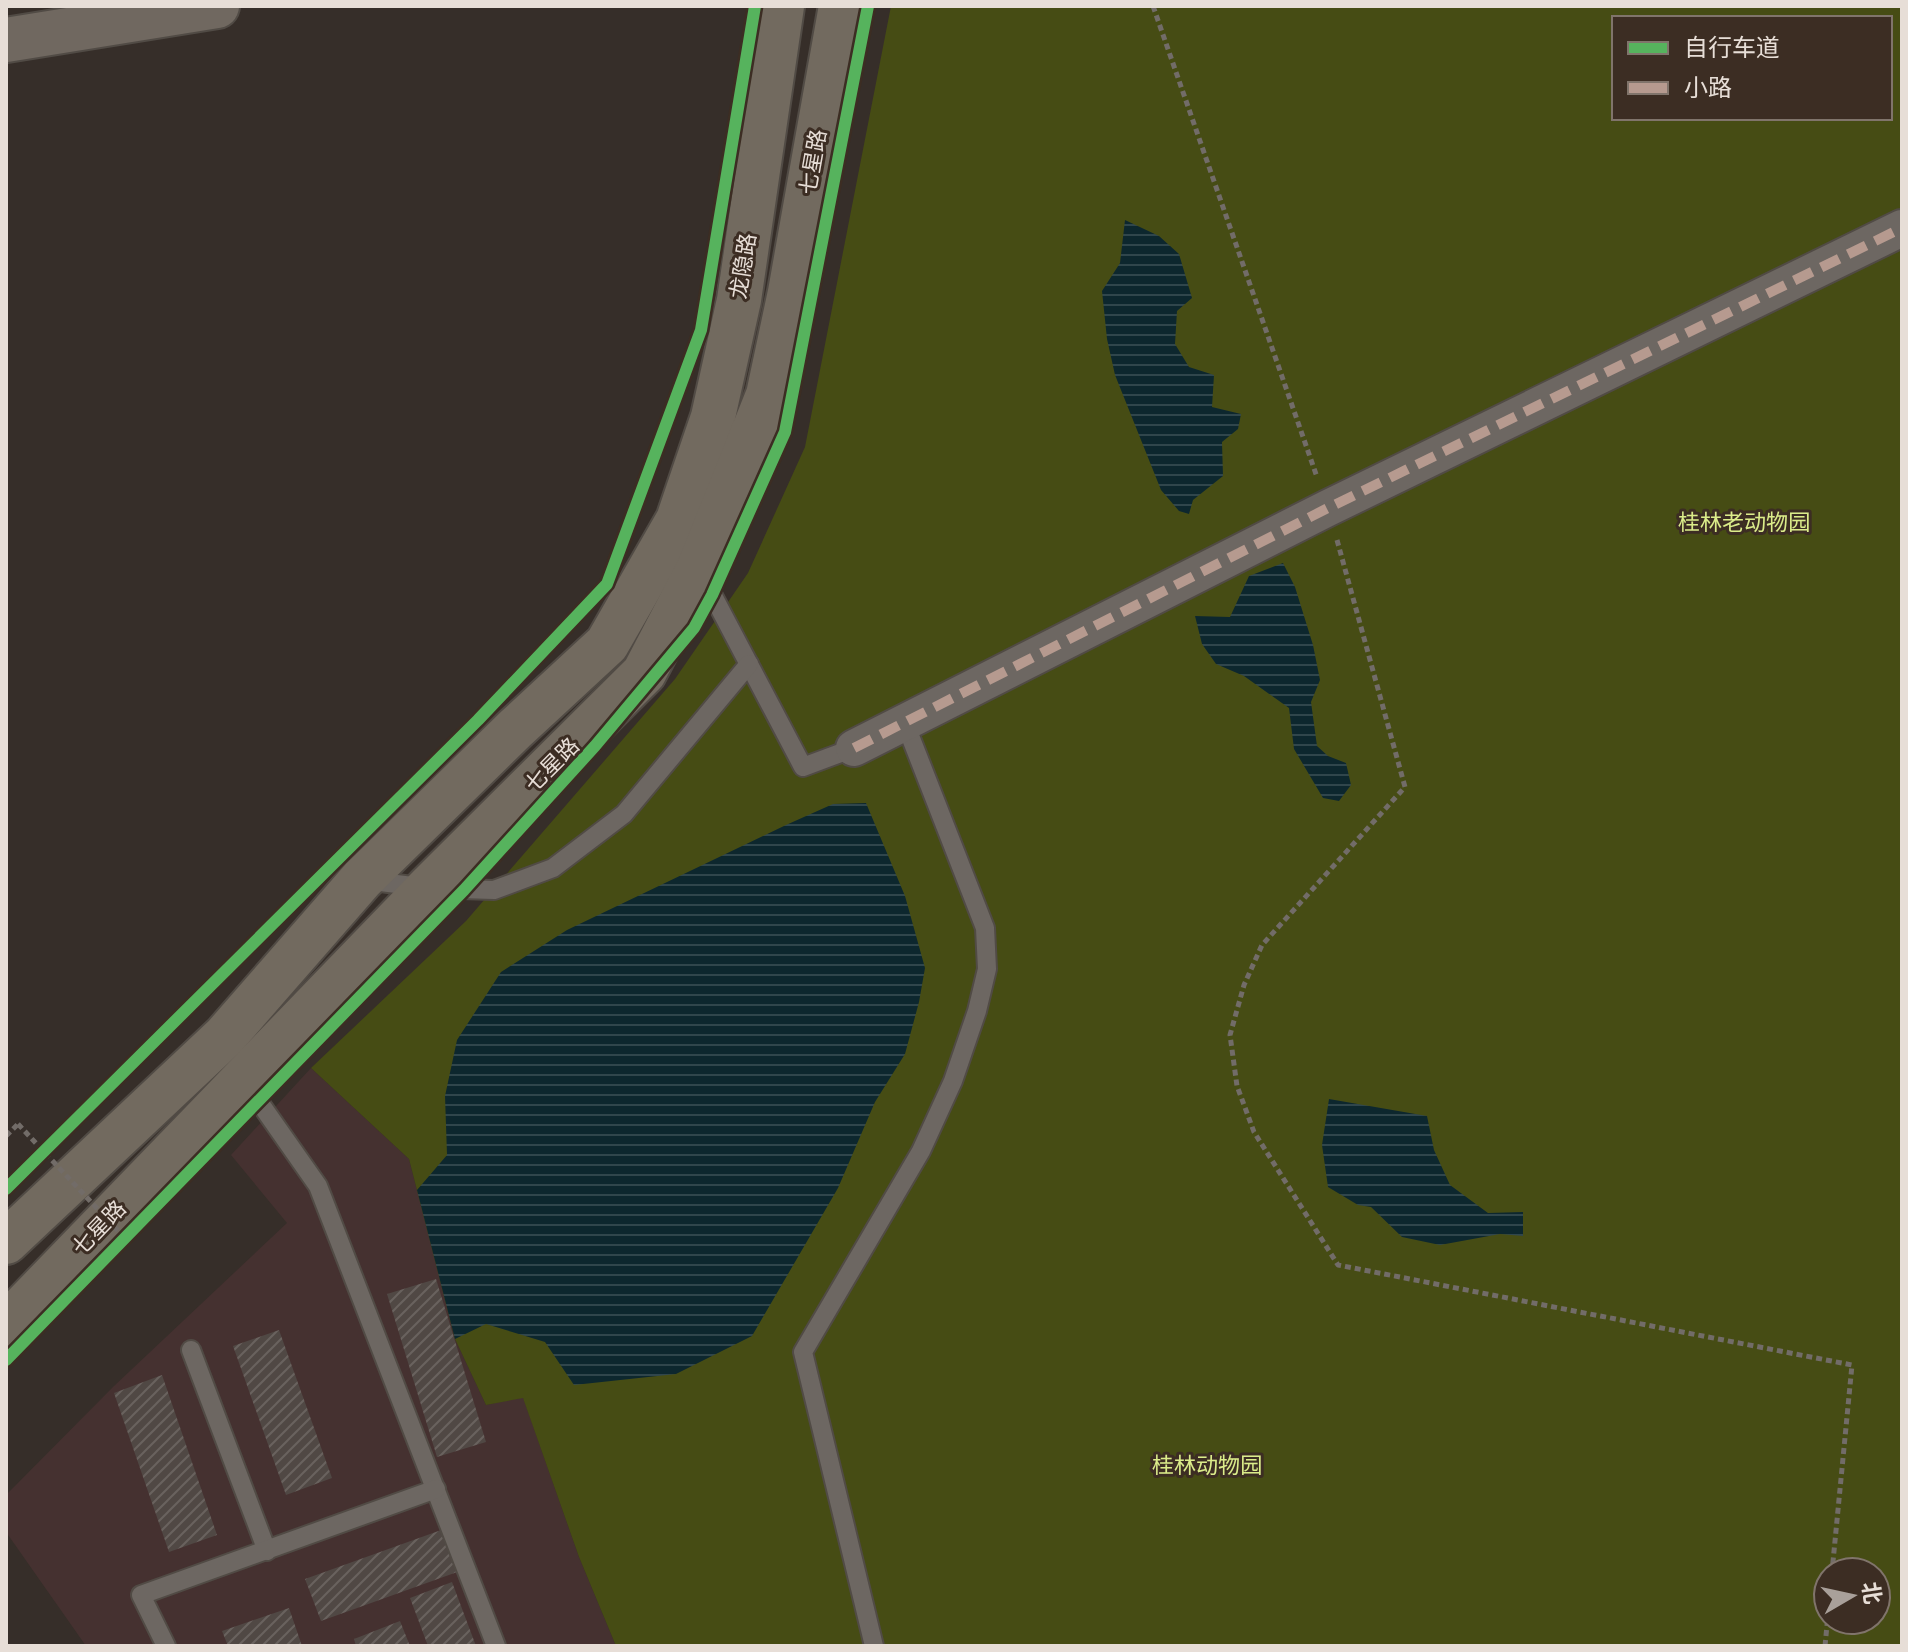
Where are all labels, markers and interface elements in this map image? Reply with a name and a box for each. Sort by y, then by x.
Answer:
legend [1612,16,1892,120]
text: 自行车道 [1684,34,1780,62]
text: 小路 [1684,74,1732,102]
street label: 七星路 [794,127,832,197]
street label: 龙隐路 [725,231,761,301]
park label: 桂林老动物园 [1678,509,1810,536]
street label: 七星路 [519,732,585,798]
street label: 七星路 [66,1195,132,1261]
park label: 桂林动物园 [1152,1452,1262,1479]
north arrow [1812,1556,1892,1636]
text: 北 [1856,1580,1886,1606]

